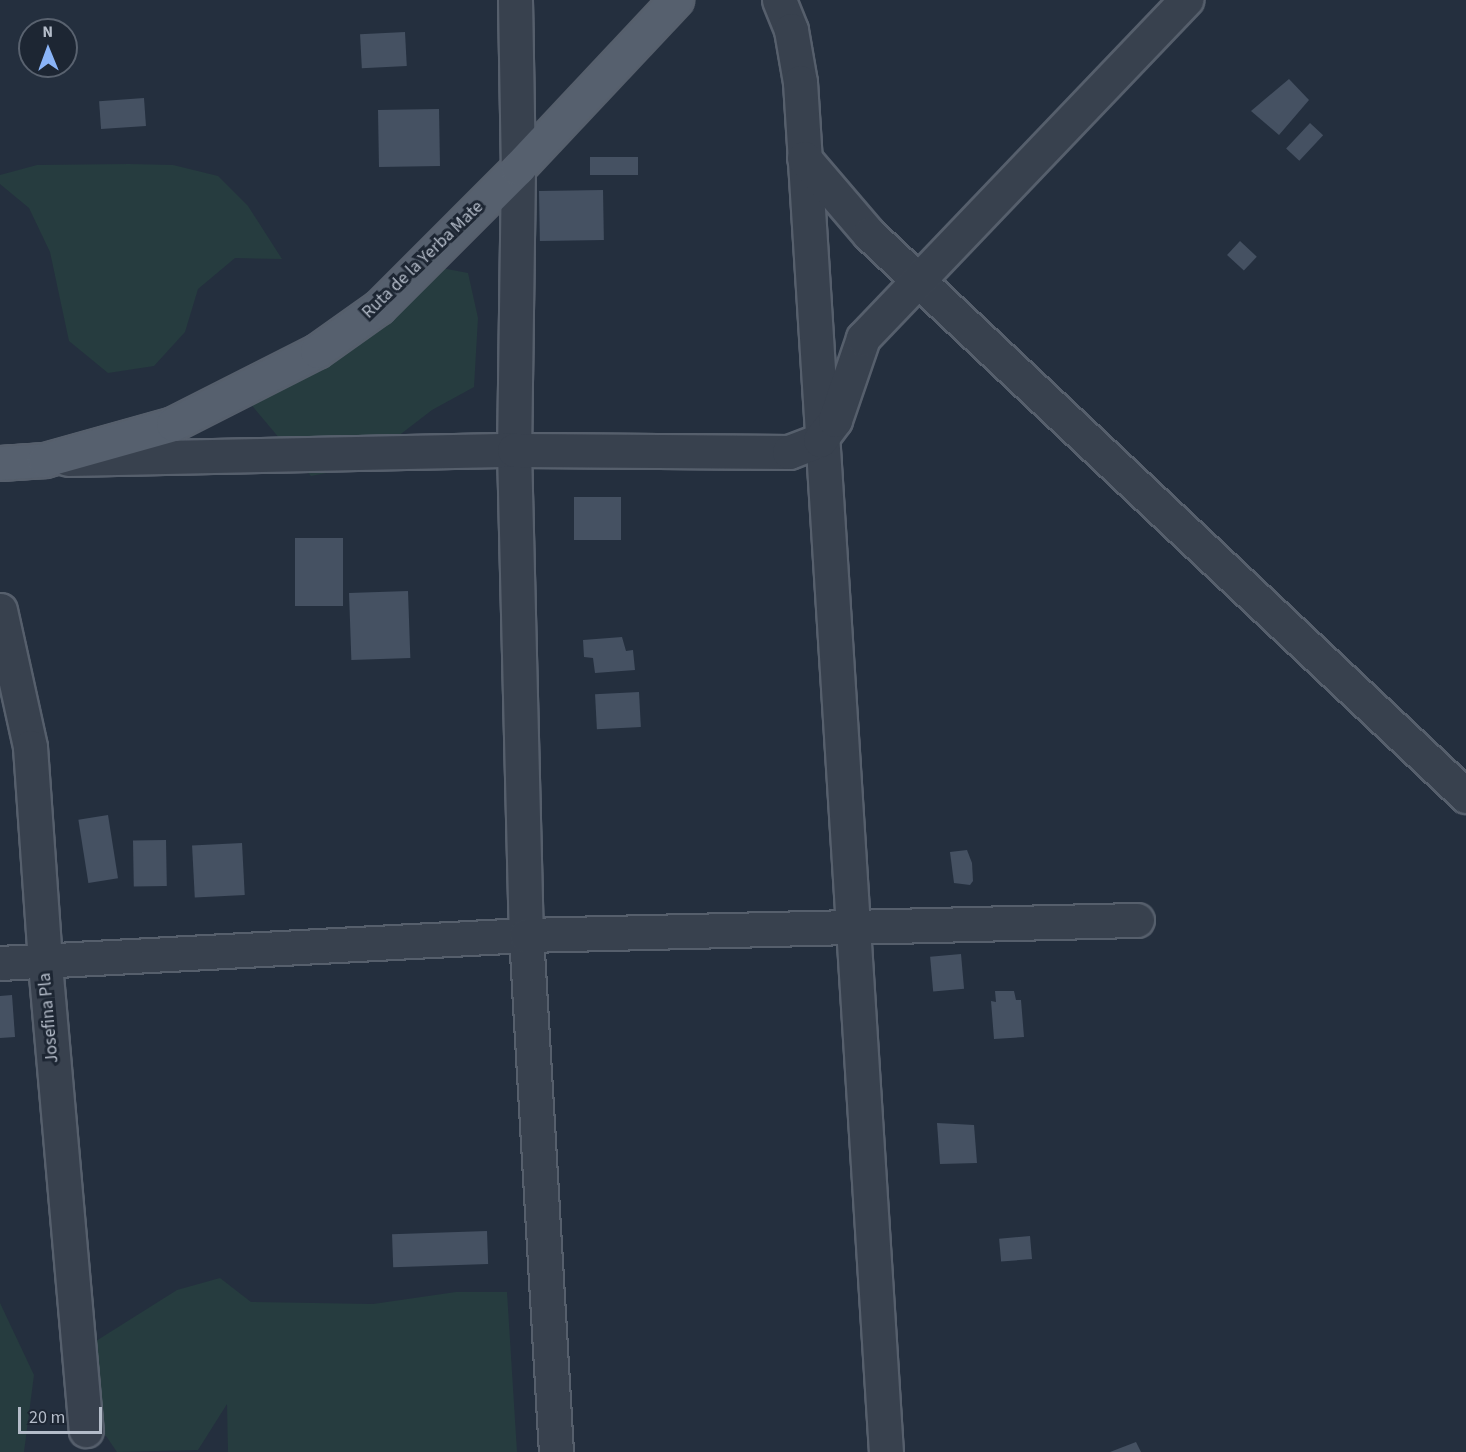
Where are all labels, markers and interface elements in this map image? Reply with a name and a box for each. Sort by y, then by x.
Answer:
north arrow [18,18,78,78]
text: N [42,21,53,43]
street label: Ruta de la Yerba Mate [358,197,488,323]
street label: Josefina Pla [34,972,64,1064]
scale bar [21,1395,105,1433]
text: 20 m [29,1405,65,1430]

